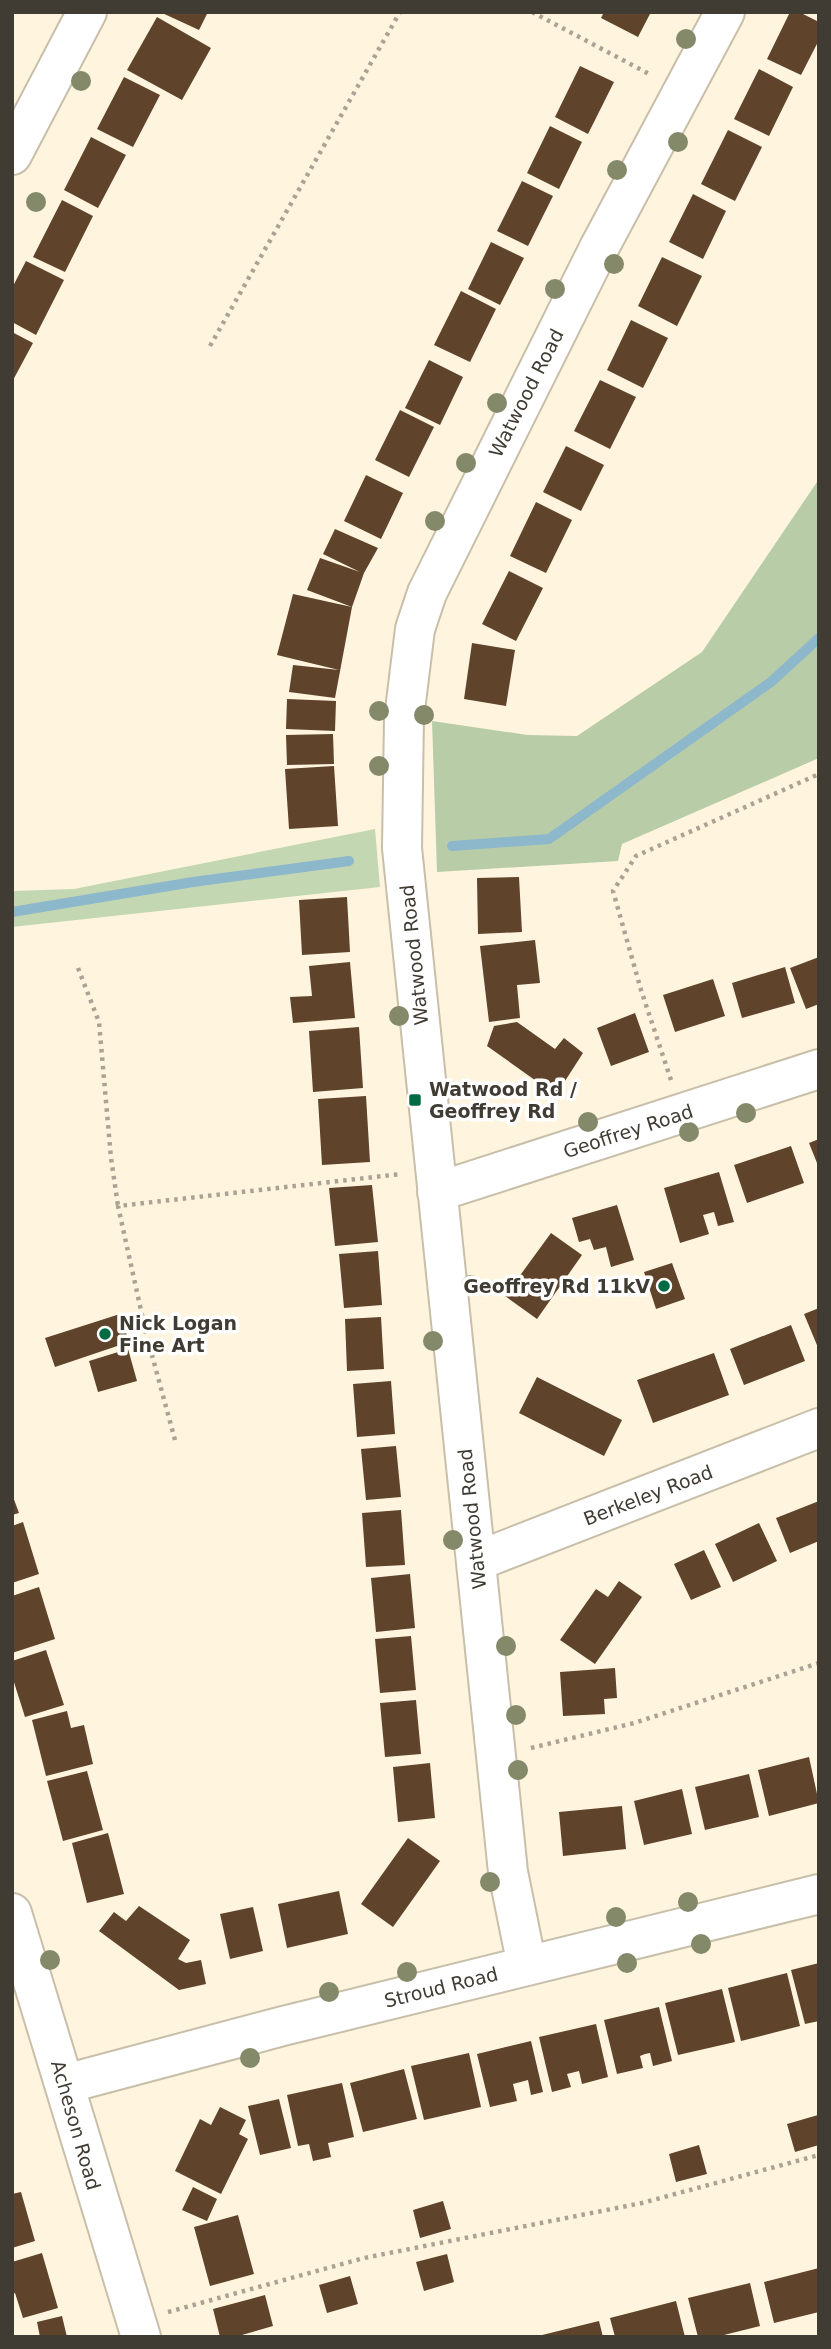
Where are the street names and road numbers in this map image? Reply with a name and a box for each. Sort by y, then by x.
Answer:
street label: Watwood Road [484,325,568,461]
street label: Watwood Road [396,884,432,1026]
street label: Geoffrey Road [560,1100,696,1162]
street label: Watwood Road [454,1448,490,1590]
street label: Berkeley Road [580,1460,716,1530]
street label: Stroud Road [382,1962,500,2012]
street label: Acheson Road [47,2058,105,2192]

